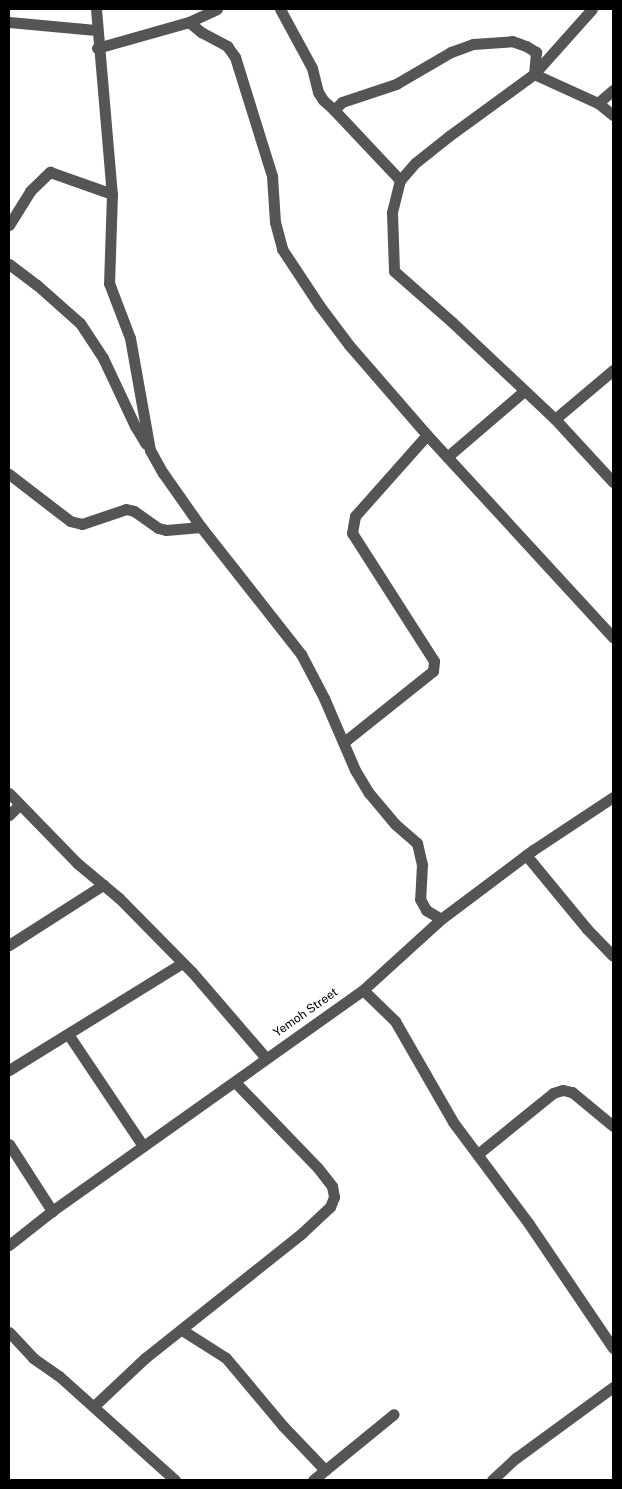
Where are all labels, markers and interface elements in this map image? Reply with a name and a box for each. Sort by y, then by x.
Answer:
street label: Yemoh Street [271,985,341,1041]

